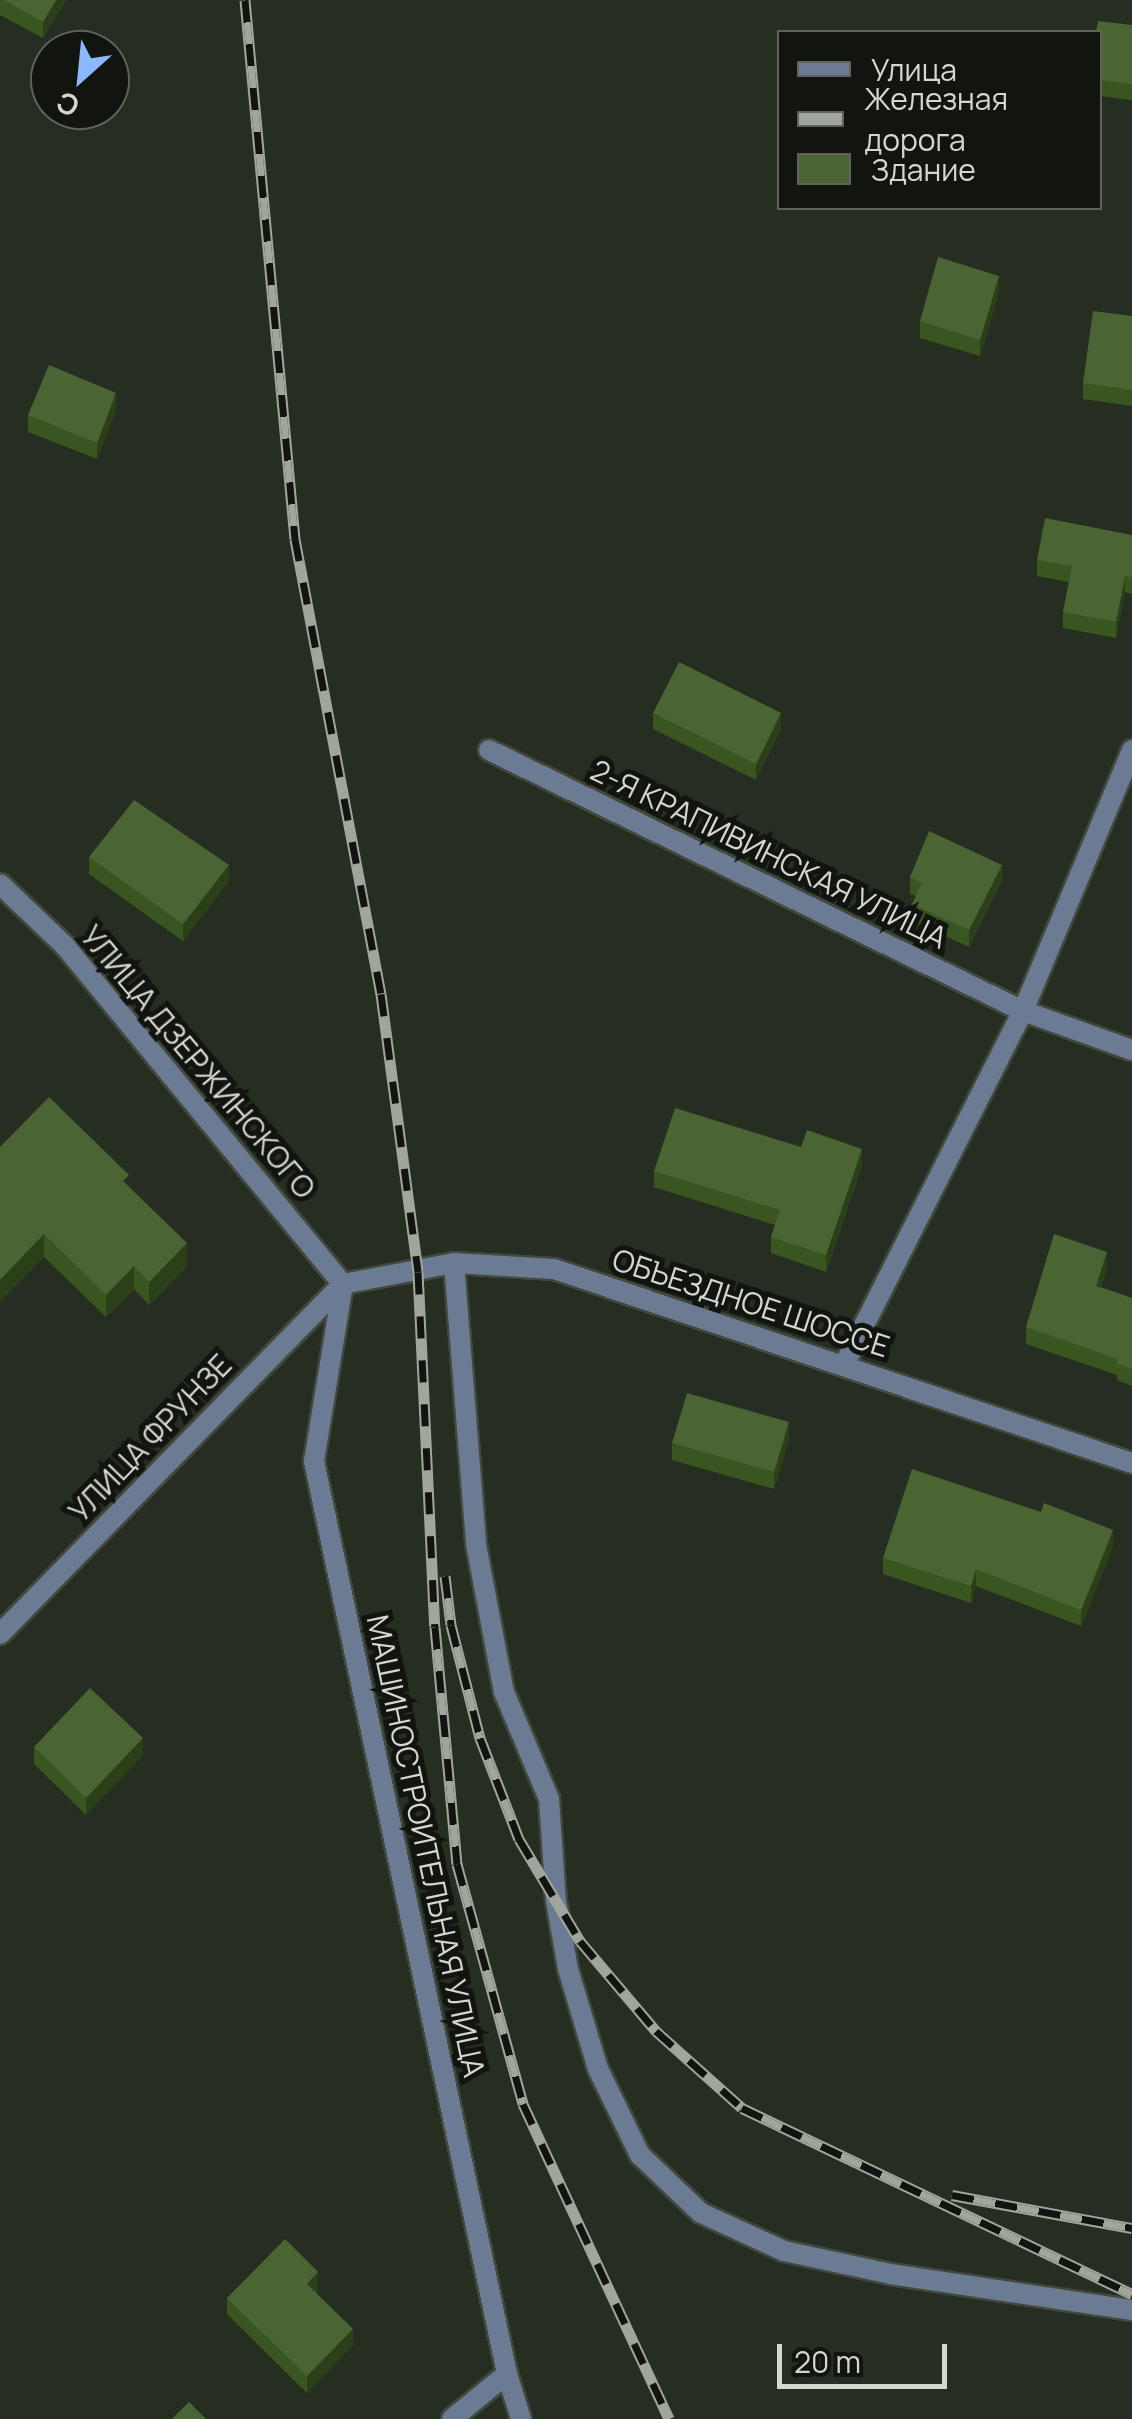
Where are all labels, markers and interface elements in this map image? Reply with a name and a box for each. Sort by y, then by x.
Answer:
north arrow [30,30,130,130]
legend [777,30,1102,210]
text: Улица [871,49,957,90]
text: Железная дорога [864,78,1008,160]
text: С [49,83,85,127]
text: Здание [871,149,976,190]
street label: 2-Я КРАПИВИНСКАЯ УЛИЦА [585,752,953,956]
street label: УЛИЦА ДЗЕРЖИНСКОГО [73,918,323,1206]
street label: ОБЪЕЗДНОЕ ШОССЕ [608,1241,894,1365]
street label: УЛИЦА ФРУНЗЕ [61,1347,239,1529]
street label: МАШИНОСТРОИТЕЛЬНАЯ УЛИЦА [359,1612,493,2080]
scale bar [782,2324,952,2386]
text: 20 m [794,2341,861,2382]

